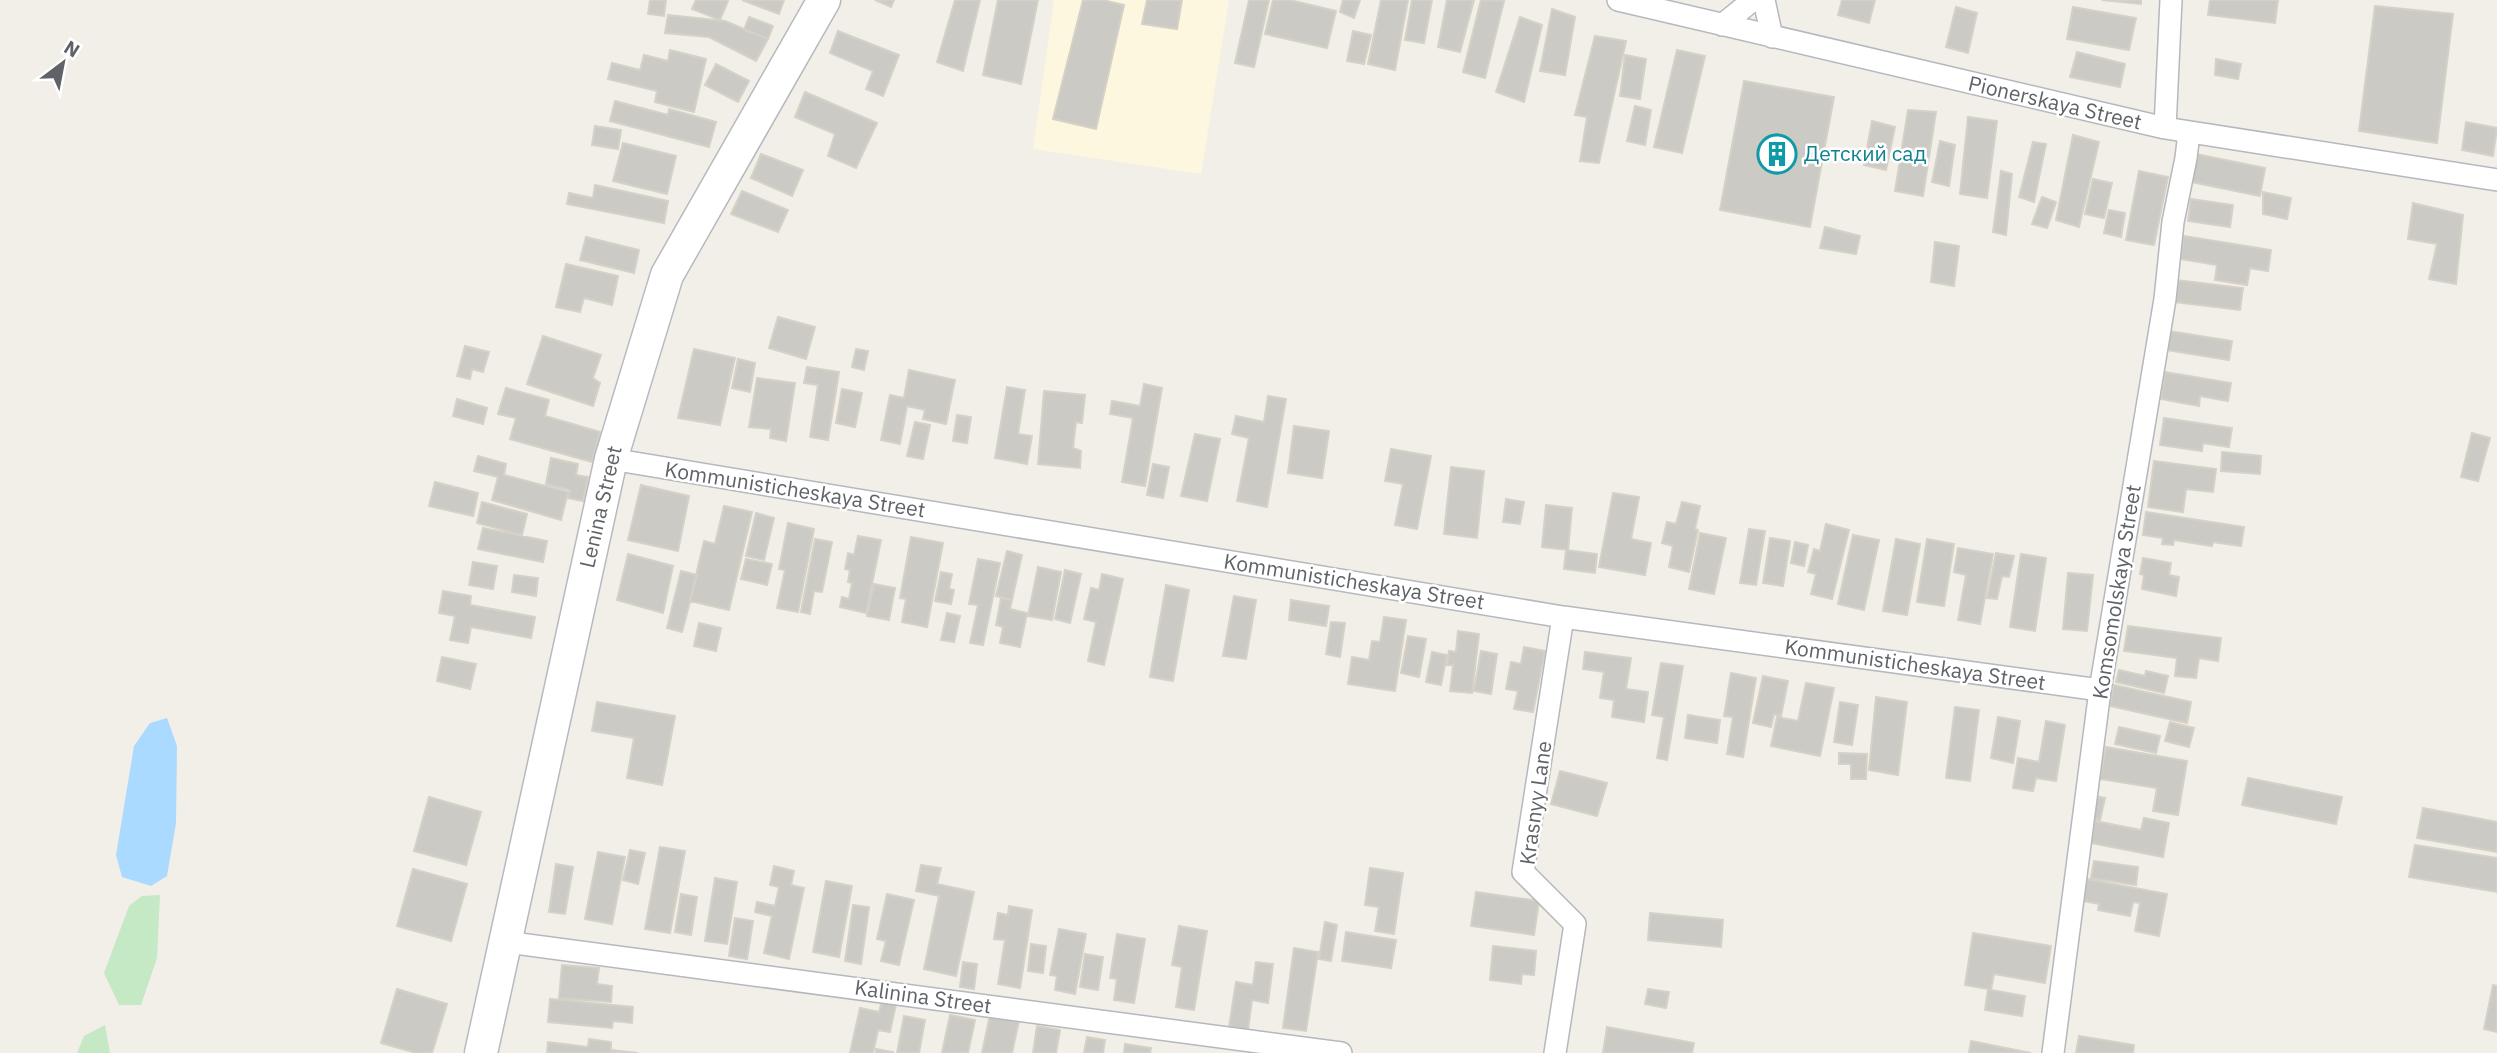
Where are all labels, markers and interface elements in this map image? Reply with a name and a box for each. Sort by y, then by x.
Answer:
north arrow [28,28,98,98]
text: N [60,35,84,62]
street label: Pionerskaya Street [1966,68,2145,136]
building icon: Детский сад [1756,133,1798,175]
place label: Детский сад [1804,139,1927,167]
street label: Lenina Street [572,443,628,571]
street label: Kommunisticheskaya Street [663,455,927,523]
street label: Komsomolskaya Street [2085,483,2147,701]
street label: Kommunisticheskaya Street [1222,547,1486,615]
street label: Kommunisticheskaya Street [1783,632,2047,696]
street label: Krasnyy Lane [1512,739,1558,867]
street label: Kalinina Street [853,973,993,1019]

